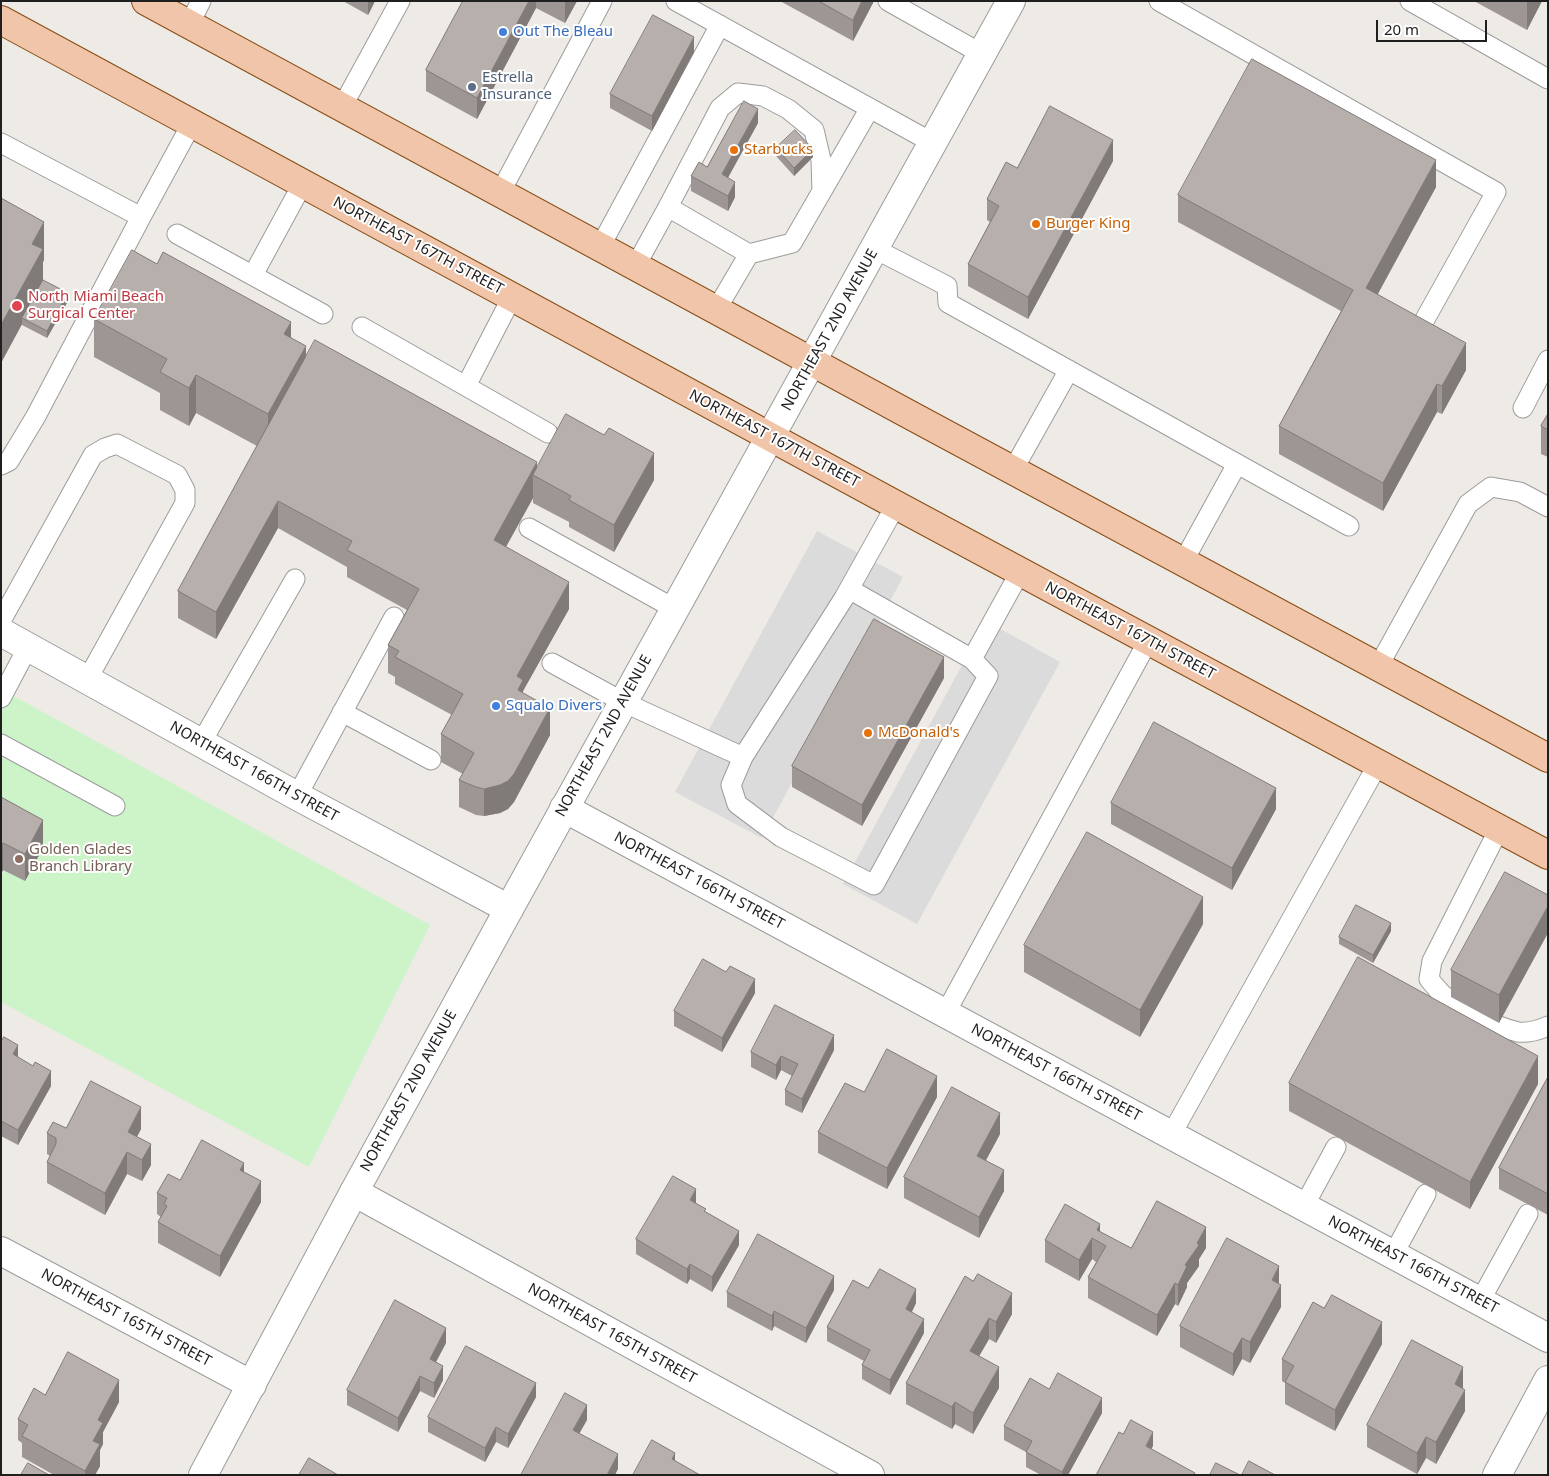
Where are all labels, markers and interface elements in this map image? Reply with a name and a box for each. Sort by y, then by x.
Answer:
scale bar [1379,10,1490,42]
text: 20 m [1384,19,1419,39]
place label: Out The Bleau [513,23,613,41]
marker: Out The Bleau [497,26,509,38]
place label: Estrella Insurance [482,69,552,104]
marker: Estrella Insurance [466,81,478,93]
place label: Starbucks [744,141,813,159]
marker: Starbucks [728,144,740,156]
street label: NORTHEAST 167TH STREET [330,193,506,299]
place label: Burger King [1046,215,1130,233]
marker: Burger King [1030,218,1042,230]
street label: NORTHEAST 2ND AVENUE [778,246,882,414]
place label: North Miami Beach Surgical Center [28,288,164,323]
marker: North Miami Beach Surgical Center [10,299,24,313]
street label: NORTHEAST 167TH STREET [686,386,862,492]
street label: NORTHEAST 167TH STREET [1042,578,1218,684]
street label: NORTHEAST 2ND AVENUE [552,652,656,820]
place label: Squalo Divers [506,697,602,715]
marker: Squalo Divers [490,700,502,712]
street label: NORTHEAST 166TH STREET [166,718,342,826]
place label: McDonald's [878,724,960,742]
marker: McDonald's [862,727,874,739]
street label: NORTHEAST 166TH STREET [611,828,787,934]
place label: Golden Glades Branch Library [29,841,132,876]
marker: Golden Glades Branch Library [13,853,25,865]
street label: NORTHEAST 2ND AVENUE [357,1007,461,1175]
street label: NORTHEAST 166TH STREET [968,1020,1144,1126]
street label: NORTHEAST 166TH STREET [1325,1212,1501,1318]
street label: NORTHEAST 165TH STREET [38,1265,214,1371]
street label: NORTHEAST 165TH STREET [524,1280,700,1388]

